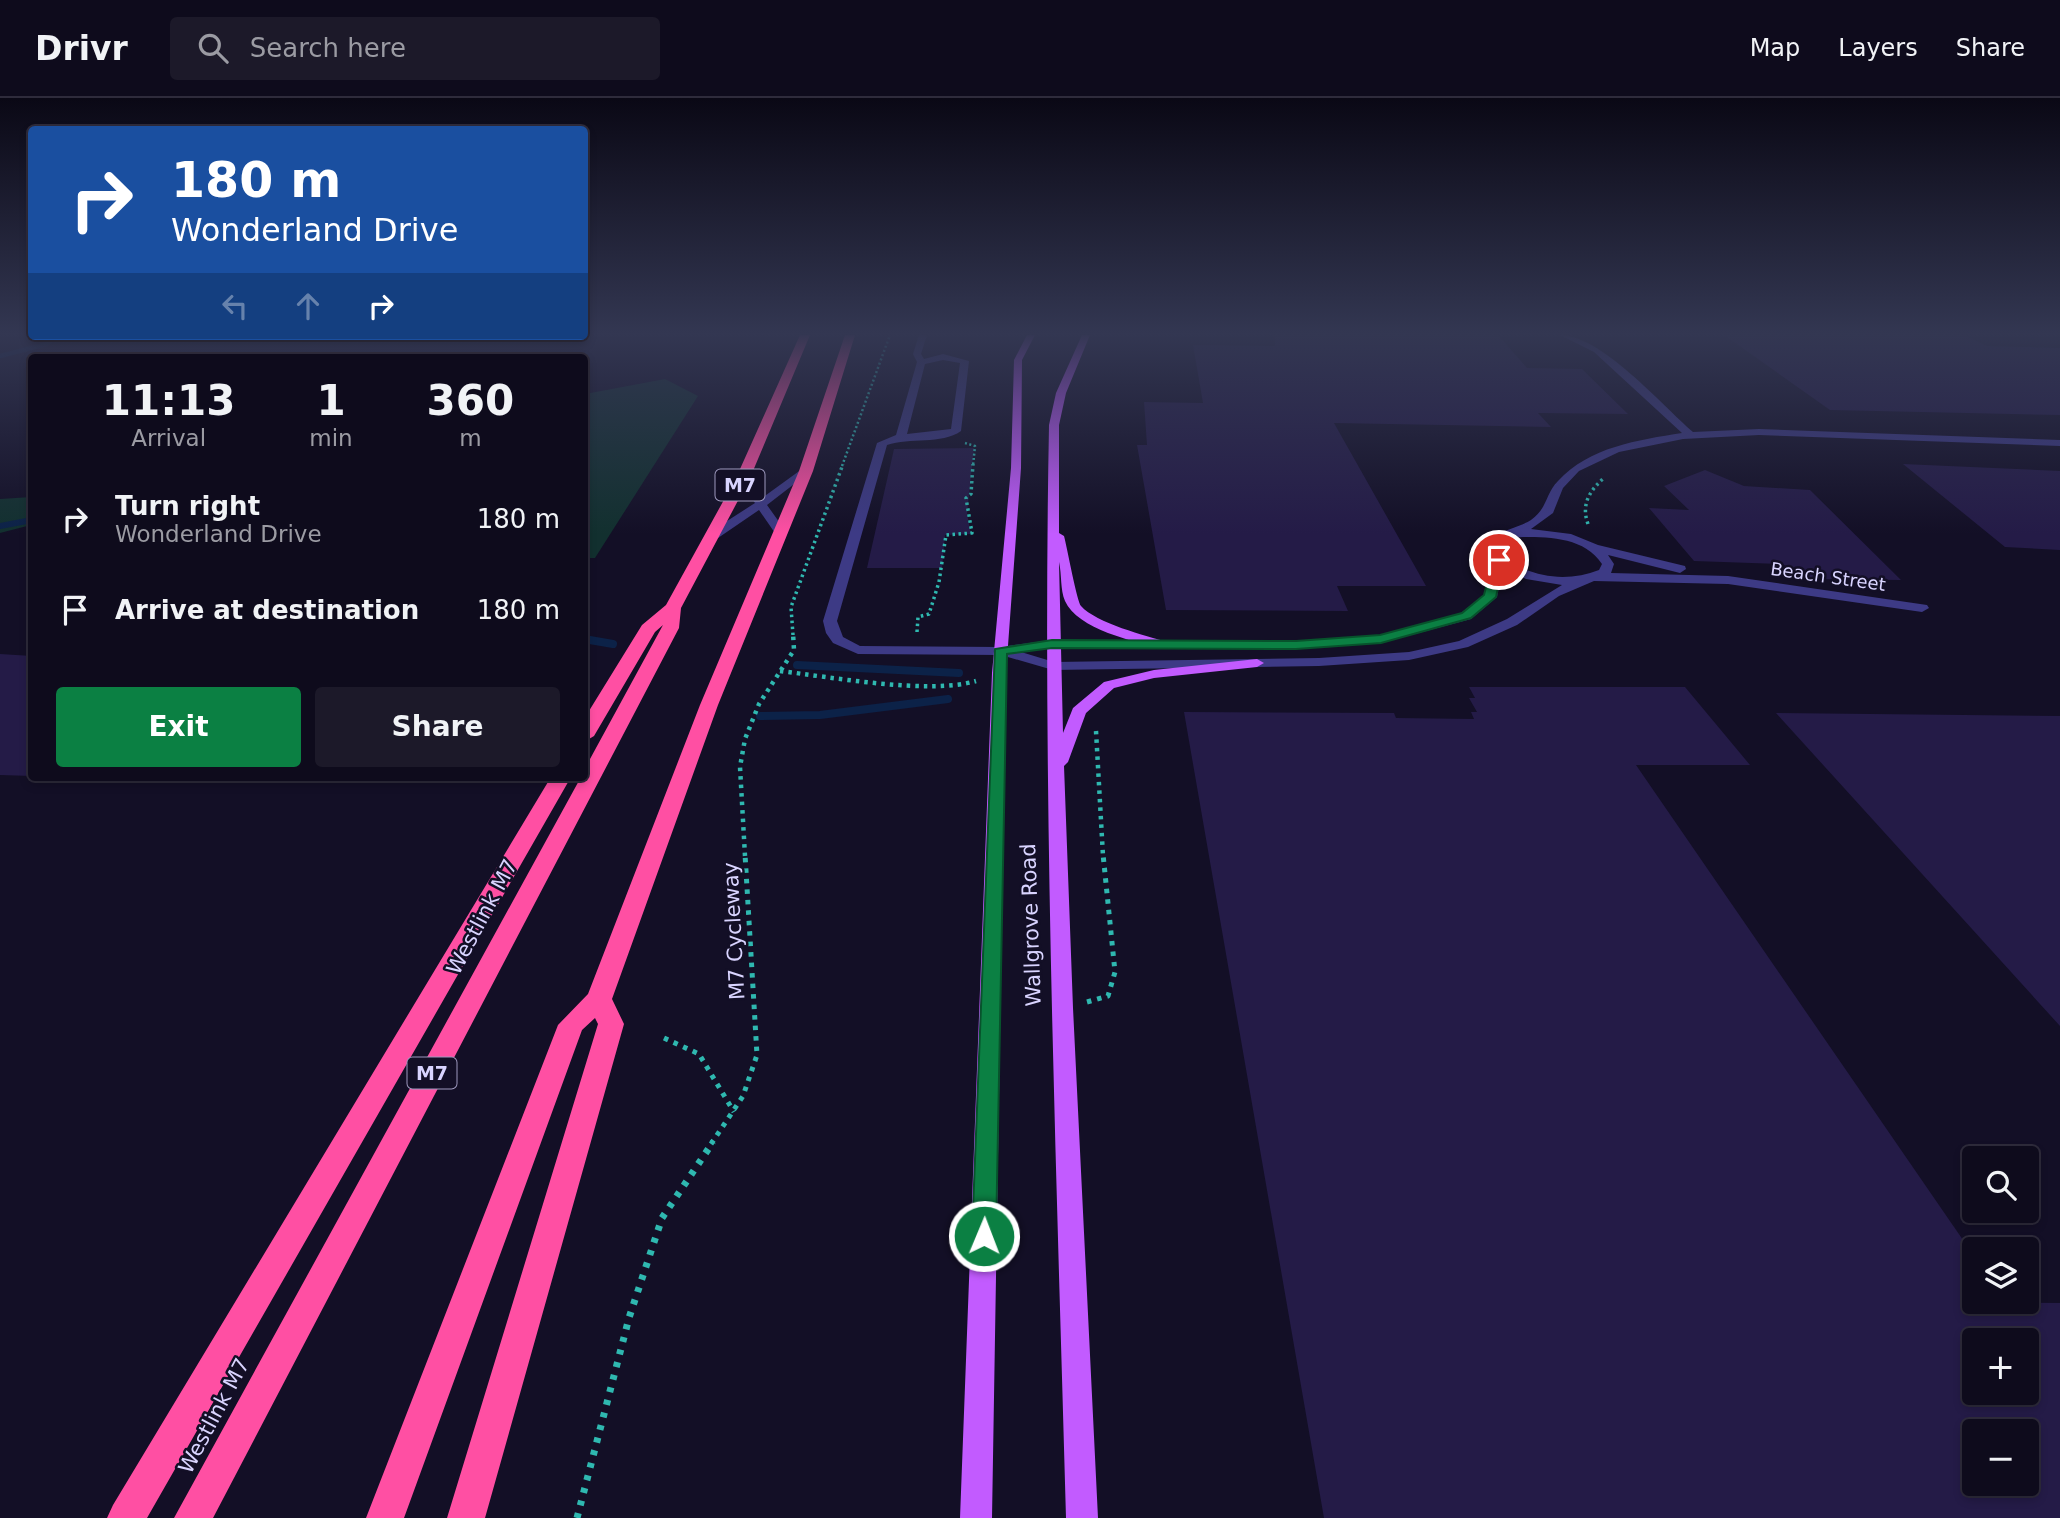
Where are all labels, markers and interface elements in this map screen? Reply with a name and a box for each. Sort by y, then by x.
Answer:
search box [170,17,660,80]
text: Drivr [35,29,128,68]
icon: search [194,29,232,67]
text: Search here [250,33,406,63]
text: Map [1750,34,1800,62]
text: Layers [1838,34,1918,62]
text: Share [1956,34,2025,62]
text: 180 m [171,152,341,209]
icon: right [56,154,147,245]
text: Wonderland Drive [171,211,458,249]
icon: left [216,287,254,325]
icon: ahead [289,287,327,325]
icon: right [362,287,400,325]
text: 11:13 [102,376,236,425]
text: 1 [316,376,346,425]
text: 360 [427,376,514,425]
text: Arrival [131,425,206,451]
text: min [309,425,353,451]
text: m [459,425,482,451]
road number: M7 [716,470,764,500]
text: Turn right [115,491,260,521]
icon: right [56,500,94,538]
text: 180 m [477,504,560,534]
text: Wonderland Drive [115,521,322,547]
pin [1469,530,1529,590]
icon: arrive [1480,541,1518,579]
street label: Beach Street [1769,558,1887,595]
icon: arrive [56,591,94,629]
text: Arrive at destination [115,595,419,625]
text: 180 m [477,595,560,625]
button: Exit [56,687,301,767]
button: Share [315,687,560,767]
street label: Wallgrove Road [1016,843,1046,1007]
street label: Westlink M7 [442,855,522,979]
street label: M7 Cycleway [718,861,750,1001]
road number: M7 [408,1057,457,1088]
map controls [1962,1146,2039,1496]
button: search [1962,1146,2039,1223]
position arrow [947,1199,1021,1273]
button: layers [1962,1237,2039,1314]
button: + [1962,1328,2039,1405]
street label: Westlink M7 [174,1354,254,1478]
button: − [1962,1419,2039,1496]

